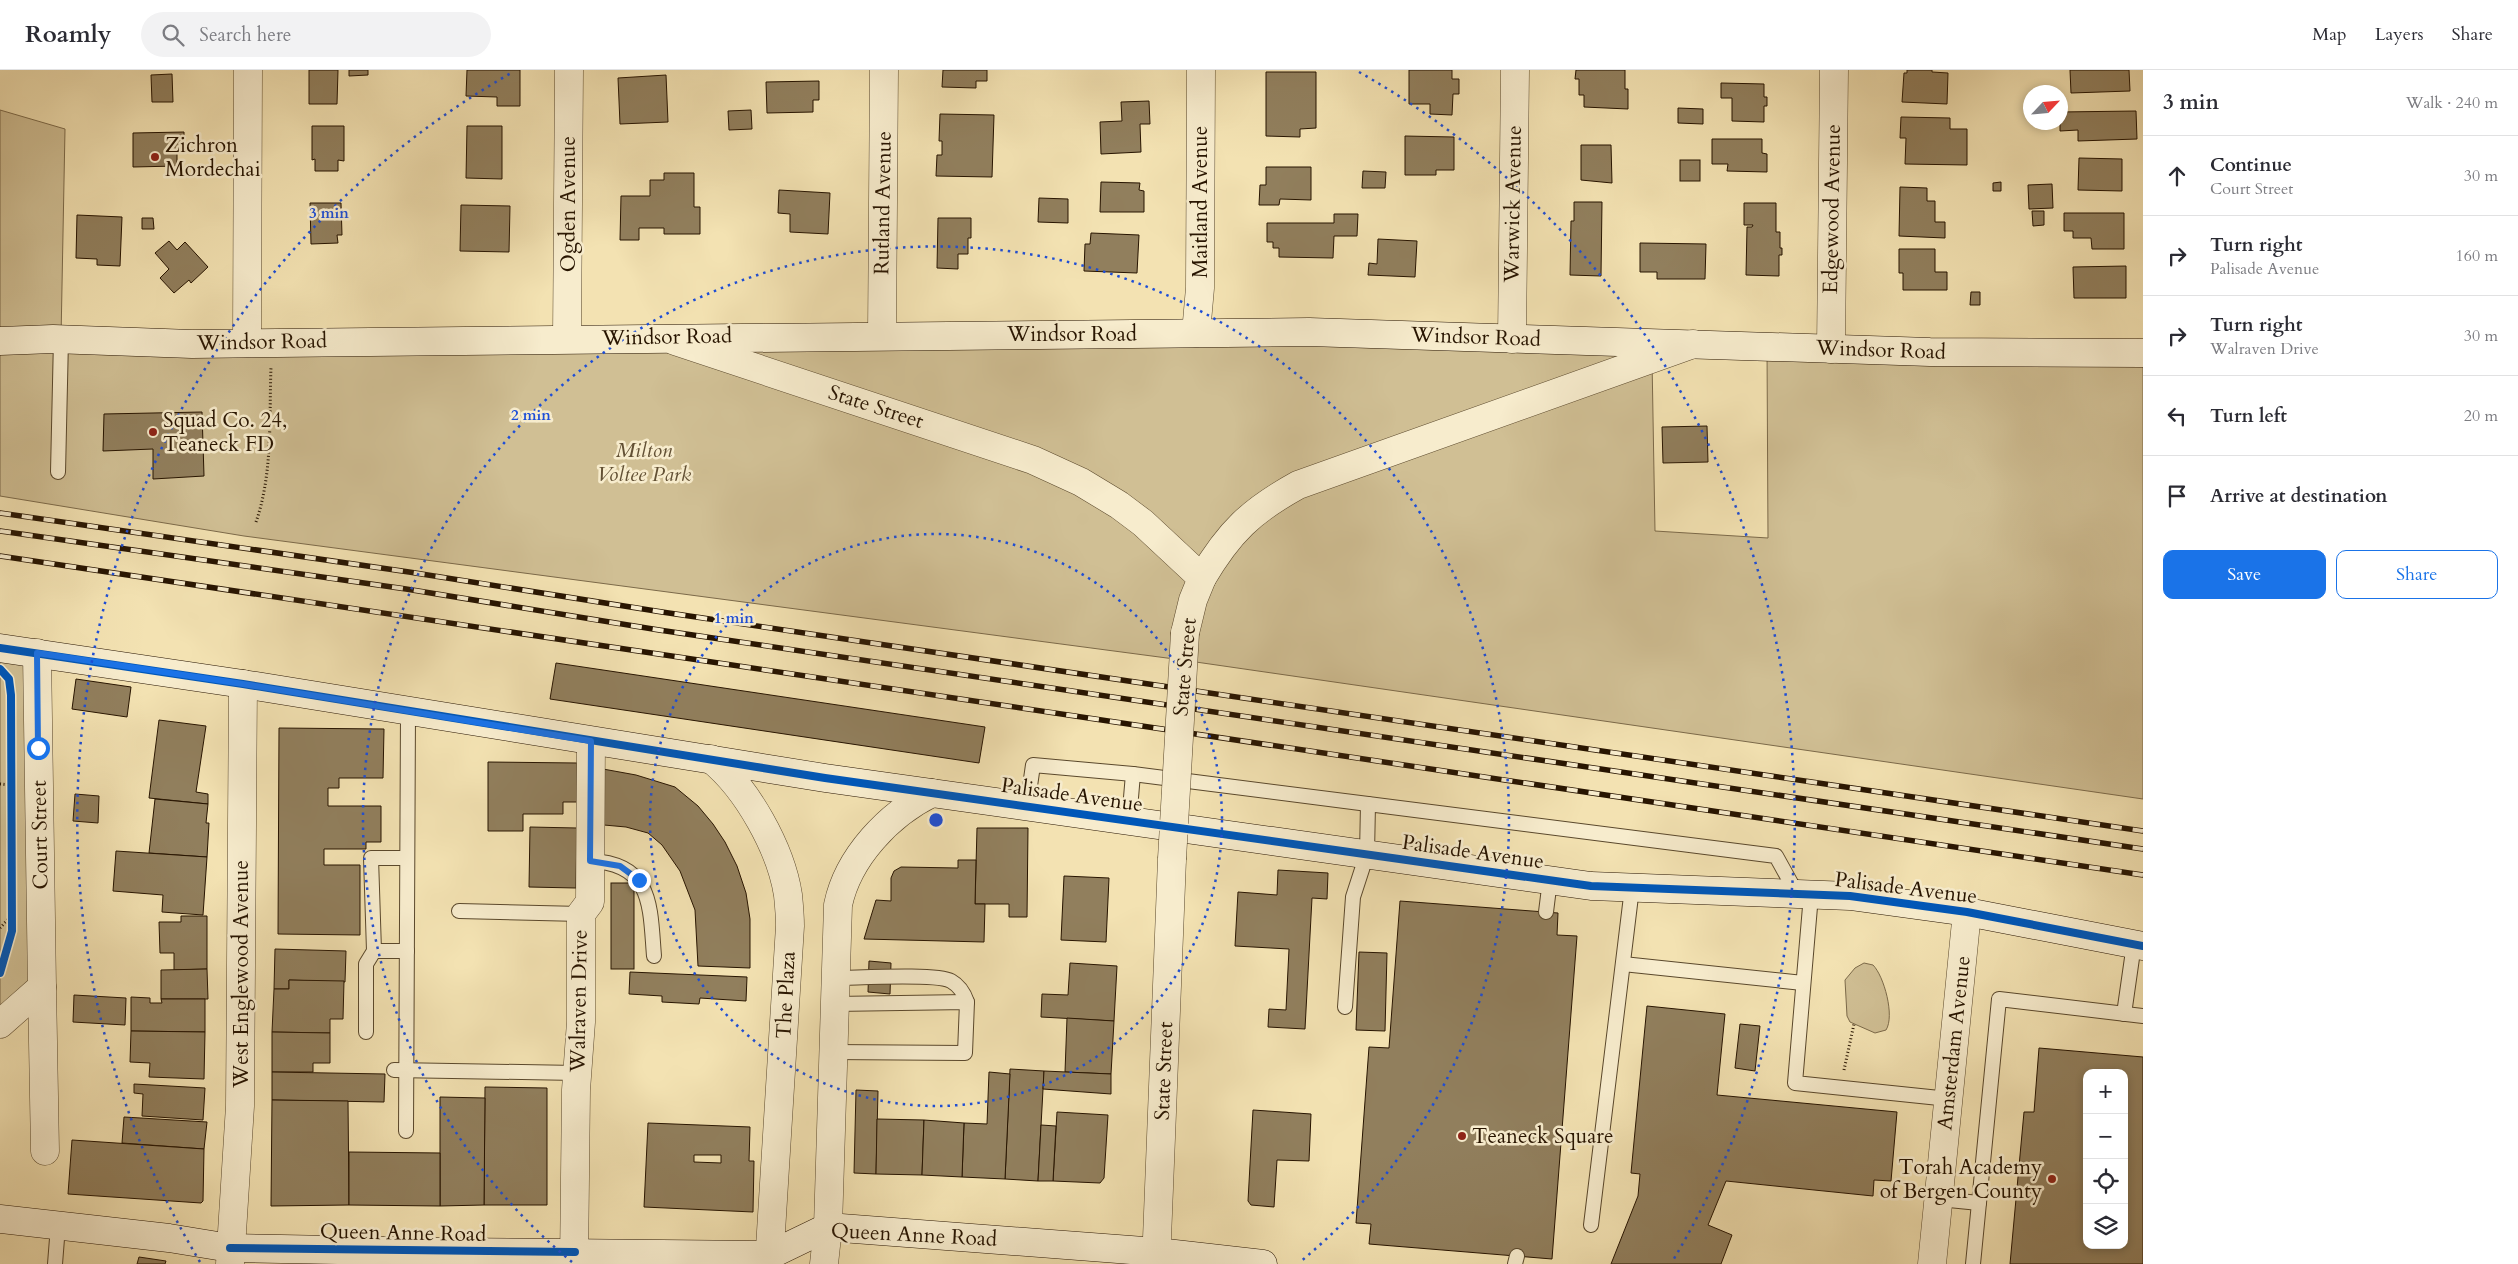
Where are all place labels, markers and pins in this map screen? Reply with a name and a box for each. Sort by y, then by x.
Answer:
place label: Zichron Mordechai [165,131,261,184]
marker: Zichron Mordechai [149,151,161,163]
place label: Squad Co. 24, Teaneck FD [163,406,287,459]
marker: Squad Co. 24, Teaneck FD [147,426,159,438]
centre of rings [927,811,945,829]
place label: Teaneck Square [1472,1122,1614,1151]
marker: Teaneck Square [1456,1130,1468,1142]
place label: Torah Academy of Bergen County [1880,1153,2042,1206]
marker: Torah Academy of Bergen County [2046,1173,2058,1185]

